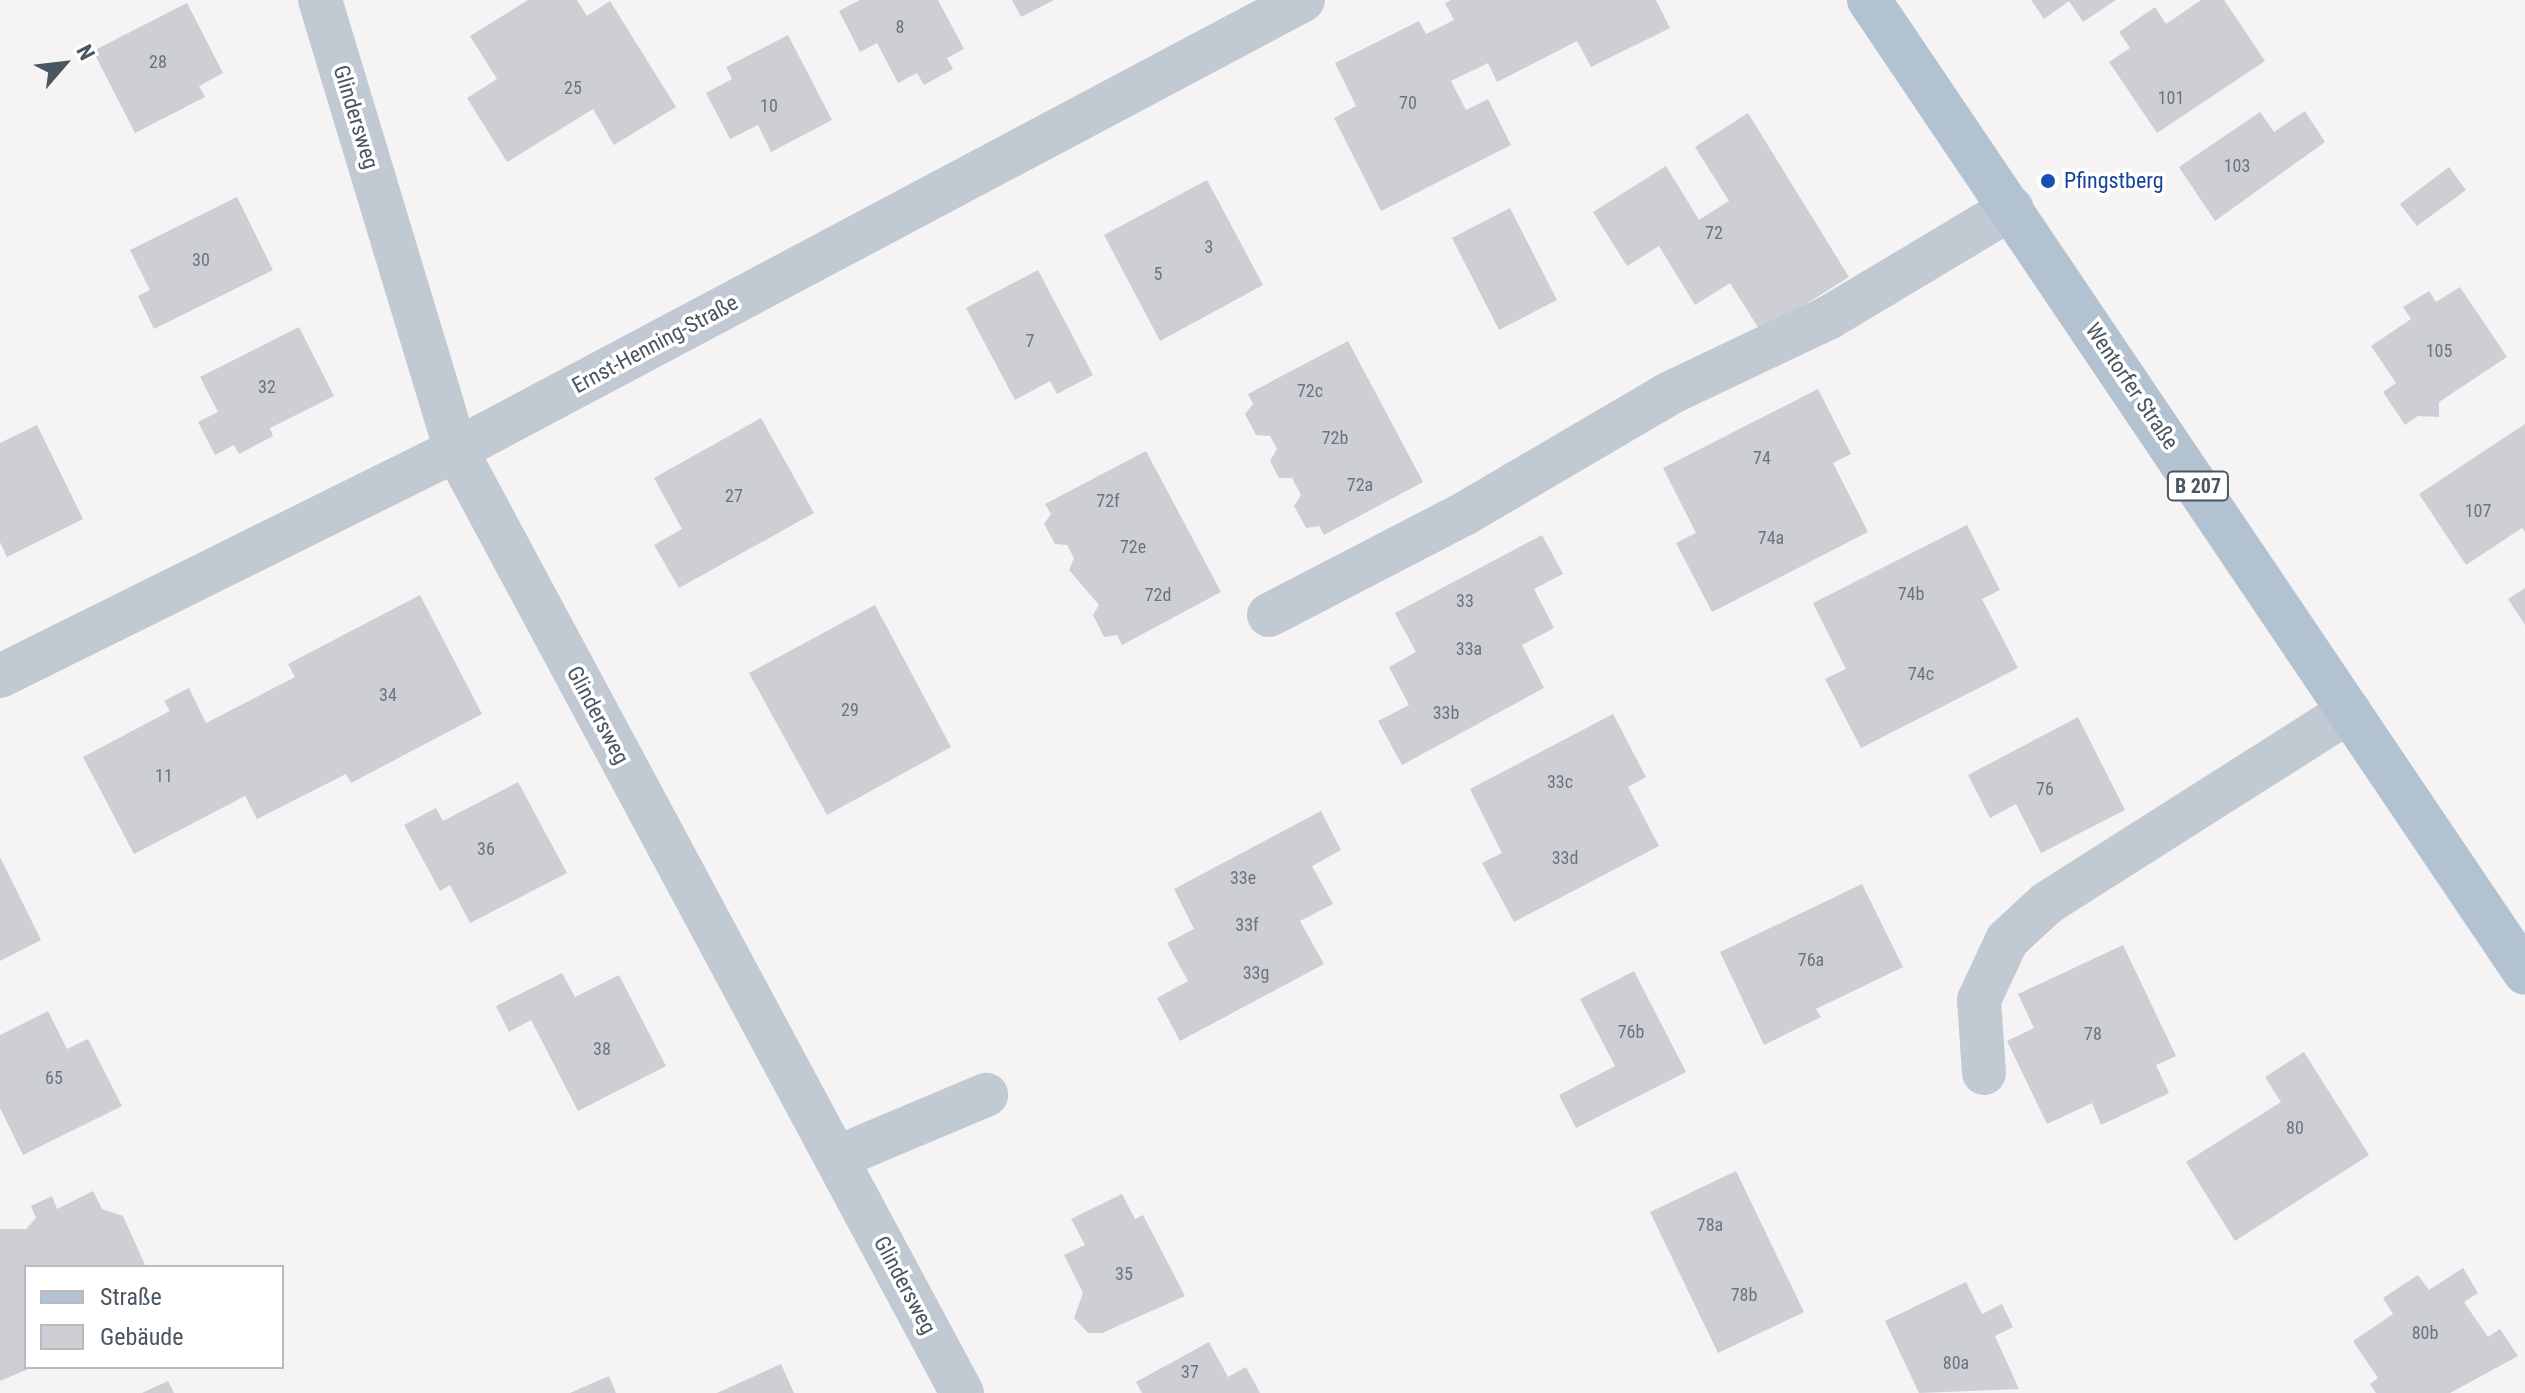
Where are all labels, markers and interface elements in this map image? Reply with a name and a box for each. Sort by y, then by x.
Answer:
house number: 8 [896,16,904,38]
north arrow [24,24,104,104]
text: N [71,41,100,64]
house number: 28 [149,51,167,73]
street label: Glindersweg [328,62,384,172]
house number: 25 [564,77,582,99]
house number: 101 [2158,87,2184,109]
house number: 70 [1399,92,1417,114]
house number: 10 [760,95,778,117]
house number: 103 [2224,155,2250,177]
place label: Pfingstberg [2064,168,2164,194]
marker: Pfingstberg [2039,172,2057,190]
house number: 72 [1705,222,1723,244]
house number: 3 [1205,236,1213,258]
house number: 30 [192,249,210,271]
house number: 5 [1154,263,1162,285]
street label: Ernst-Henning-Straße [568,289,742,399]
street label: Wentorfer Straße [2080,318,2184,454]
house number: 7 [1026,330,1034,352]
house number: 105 [2426,340,2452,362]
house number: 32 [258,376,276,398]
house number: 72c [1297,380,1323,402]
house number: 72b [1322,427,1348,449]
house number: 74 [1753,447,1771,469]
road number: B 207 [2166,470,2230,502]
house number: 72a [1347,474,1373,496]
house number: 27 [725,485,743,507]
house number: 72f [1096,490,1120,512]
house number: 107 [2465,500,2491,522]
house number: 74a [1758,527,1784,549]
house number: 72e [1120,536,1146,558]
house number: 74b [1898,583,1924,605]
house number: 72d [1145,584,1171,606]
house number: 33 [1456,590,1474,612]
house number: 33a [1456,638,1482,660]
street label: Glindersweg [561,661,635,769]
house number: 74c [1908,663,1934,685]
house number: 34 [379,684,397,706]
house number: 29 [841,699,859,721]
house number: 33b [1433,702,1459,724]
house number: 11 [155,765,173,787]
house number: 33c [1547,771,1573,793]
house number: 76 [2036,778,2054,800]
house number: 36 [477,838,495,860]
house number: 33d [1552,847,1578,869]
house number: 33e [1230,867,1256,889]
house number: 33f [1235,914,1259,936]
house number: 76a [1798,949,1824,971]
house number: 33g [1243,962,1269,984]
house number: 76b [1618,1021,1644,1043]
house number: 78 [2084,1023,2102,1045]
house number: 38 [593,1038,611,1060]
house number: 65 [45,1067,63,1089]
house number: 80 [2286,1117,2304,1139]
house number: 78a [1697,1214,1723,1236]
street label: Glindersweg [868,1231,942,1339]
house number: 35 [1115,1263,1133,1285]
legend [24,1265,284,1369]
text: Straße [100,1283,162,1311]
house number: 78b [1731,1284,1757,1306]
house number: 80b [2412,1322,2438,1344]
text: Gebäude [100,1323,184,1351]
house number: 80a [1943,1352,1969,1374]
house number: 37 [1181,1361,1199,1383]

